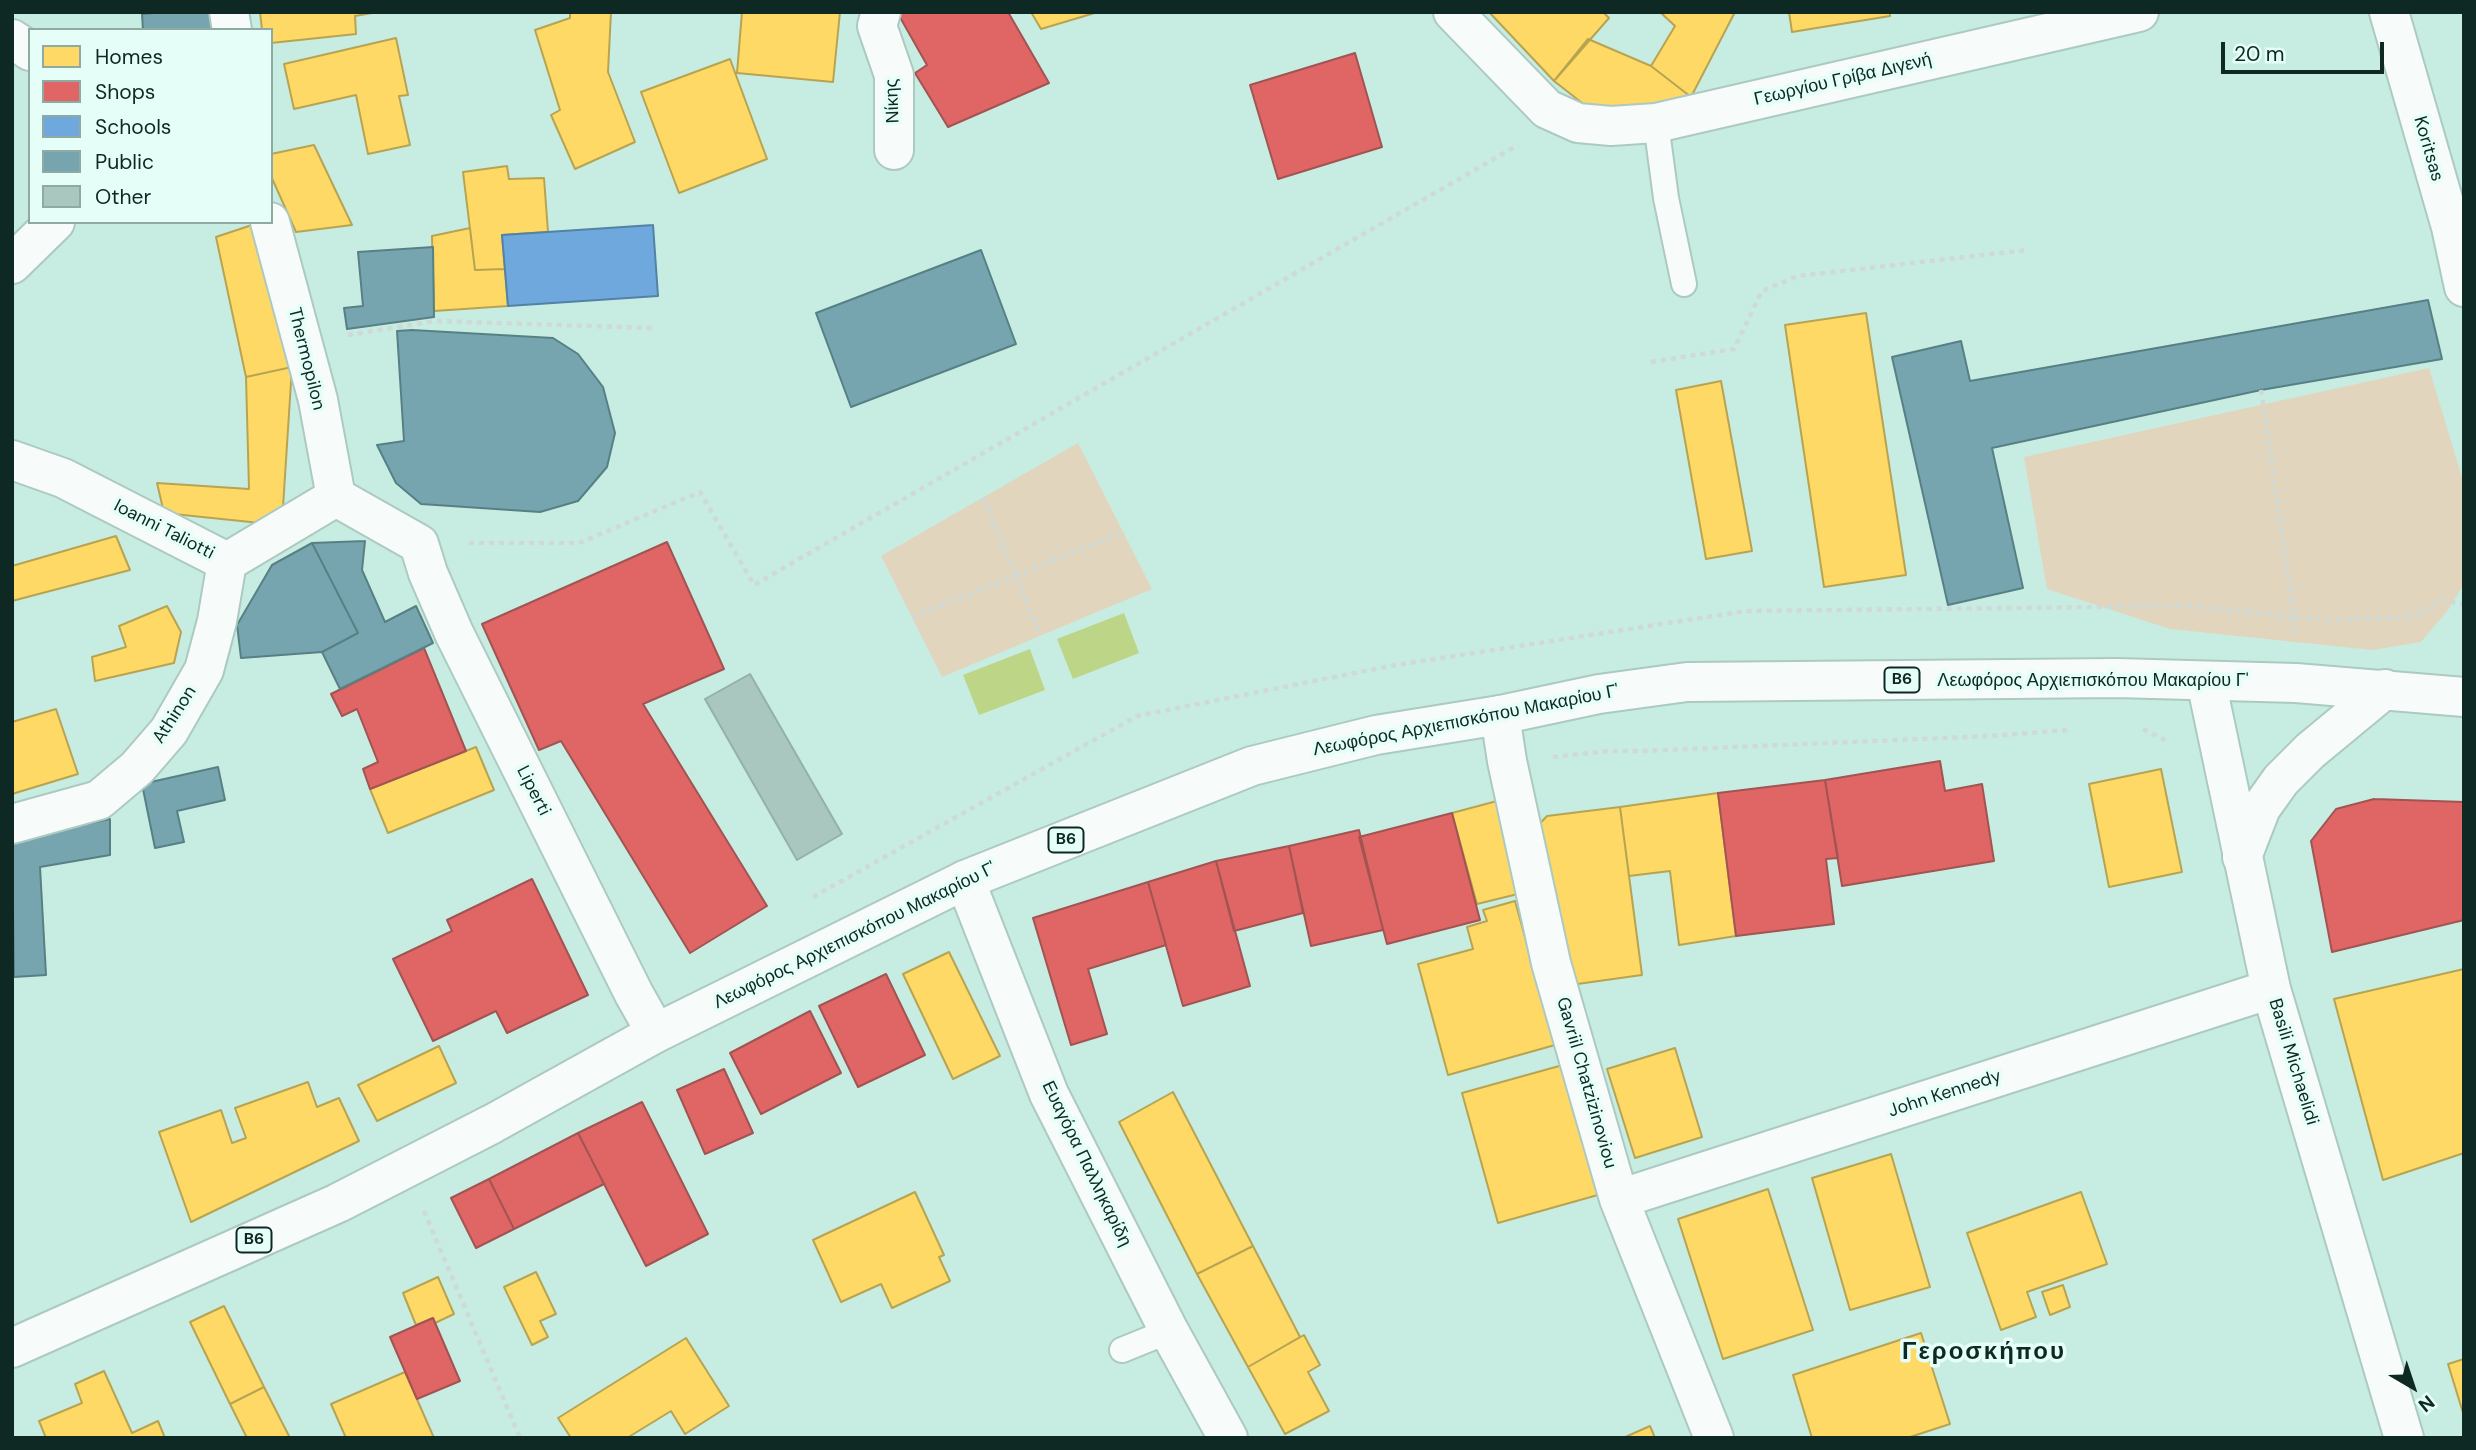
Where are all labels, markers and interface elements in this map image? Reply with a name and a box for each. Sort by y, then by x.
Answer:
legend [28,28,273,224]
scale bar [2224,28,2387,72]
text: 20 m [2234,40,2285,68]
text: Homes [95,43,163,71]
street label: Γεωργίου Γρίβα Διγενή [1752,49,1934,111]
text: Shops [95,78,155,106]
street label: Νίκης [881,78,905,124]
text: Schools [95,113,171,141]
street label: Koritsas [2408,114,2448,184]
text: Public [95,148,154,176]
text: Other [95,183,151,211]
street label: Thermopilon [283,306,329,412]
street label: Ioanni Taliotti [110,495,218,565]
road number: B6 [1884,667,1920,692]
street label: Λεωφόρος Αρχιεπισκόπου Μακαρίου Γ' [1937,670,2249,692]
street label: Λεωφόρος Αρχιεπισκόπου Μακαρίου Γ' [1311,681,1621,761]
street label: Athinon [148,682,202,748]
street label: Liperti [511,762,555,820]
road number: B6 [1048,828,1084,852]
street label: Λεωφόρος Αρχιεπισκόπου Μακαρίου Γ' [710,858,1000,1014]
street label: Gavriil Chatzizinoviou [1551,995,1621,1171]
street label: Basili Michaelidi [2263,996,2323,1128]
street label: John Kennedy [1886,1066,2004,1122]
street label: Ευαγόρα Παλληκαρίδη [1036,1078,1136,1250]
road number: B6 [236,1228,272,1252]
district label: Γεροσκήπου [1903,1339,2065,1367]
north arrow [2378,1352,2448,1422]
text: N [2413,1390,2440,1418]

